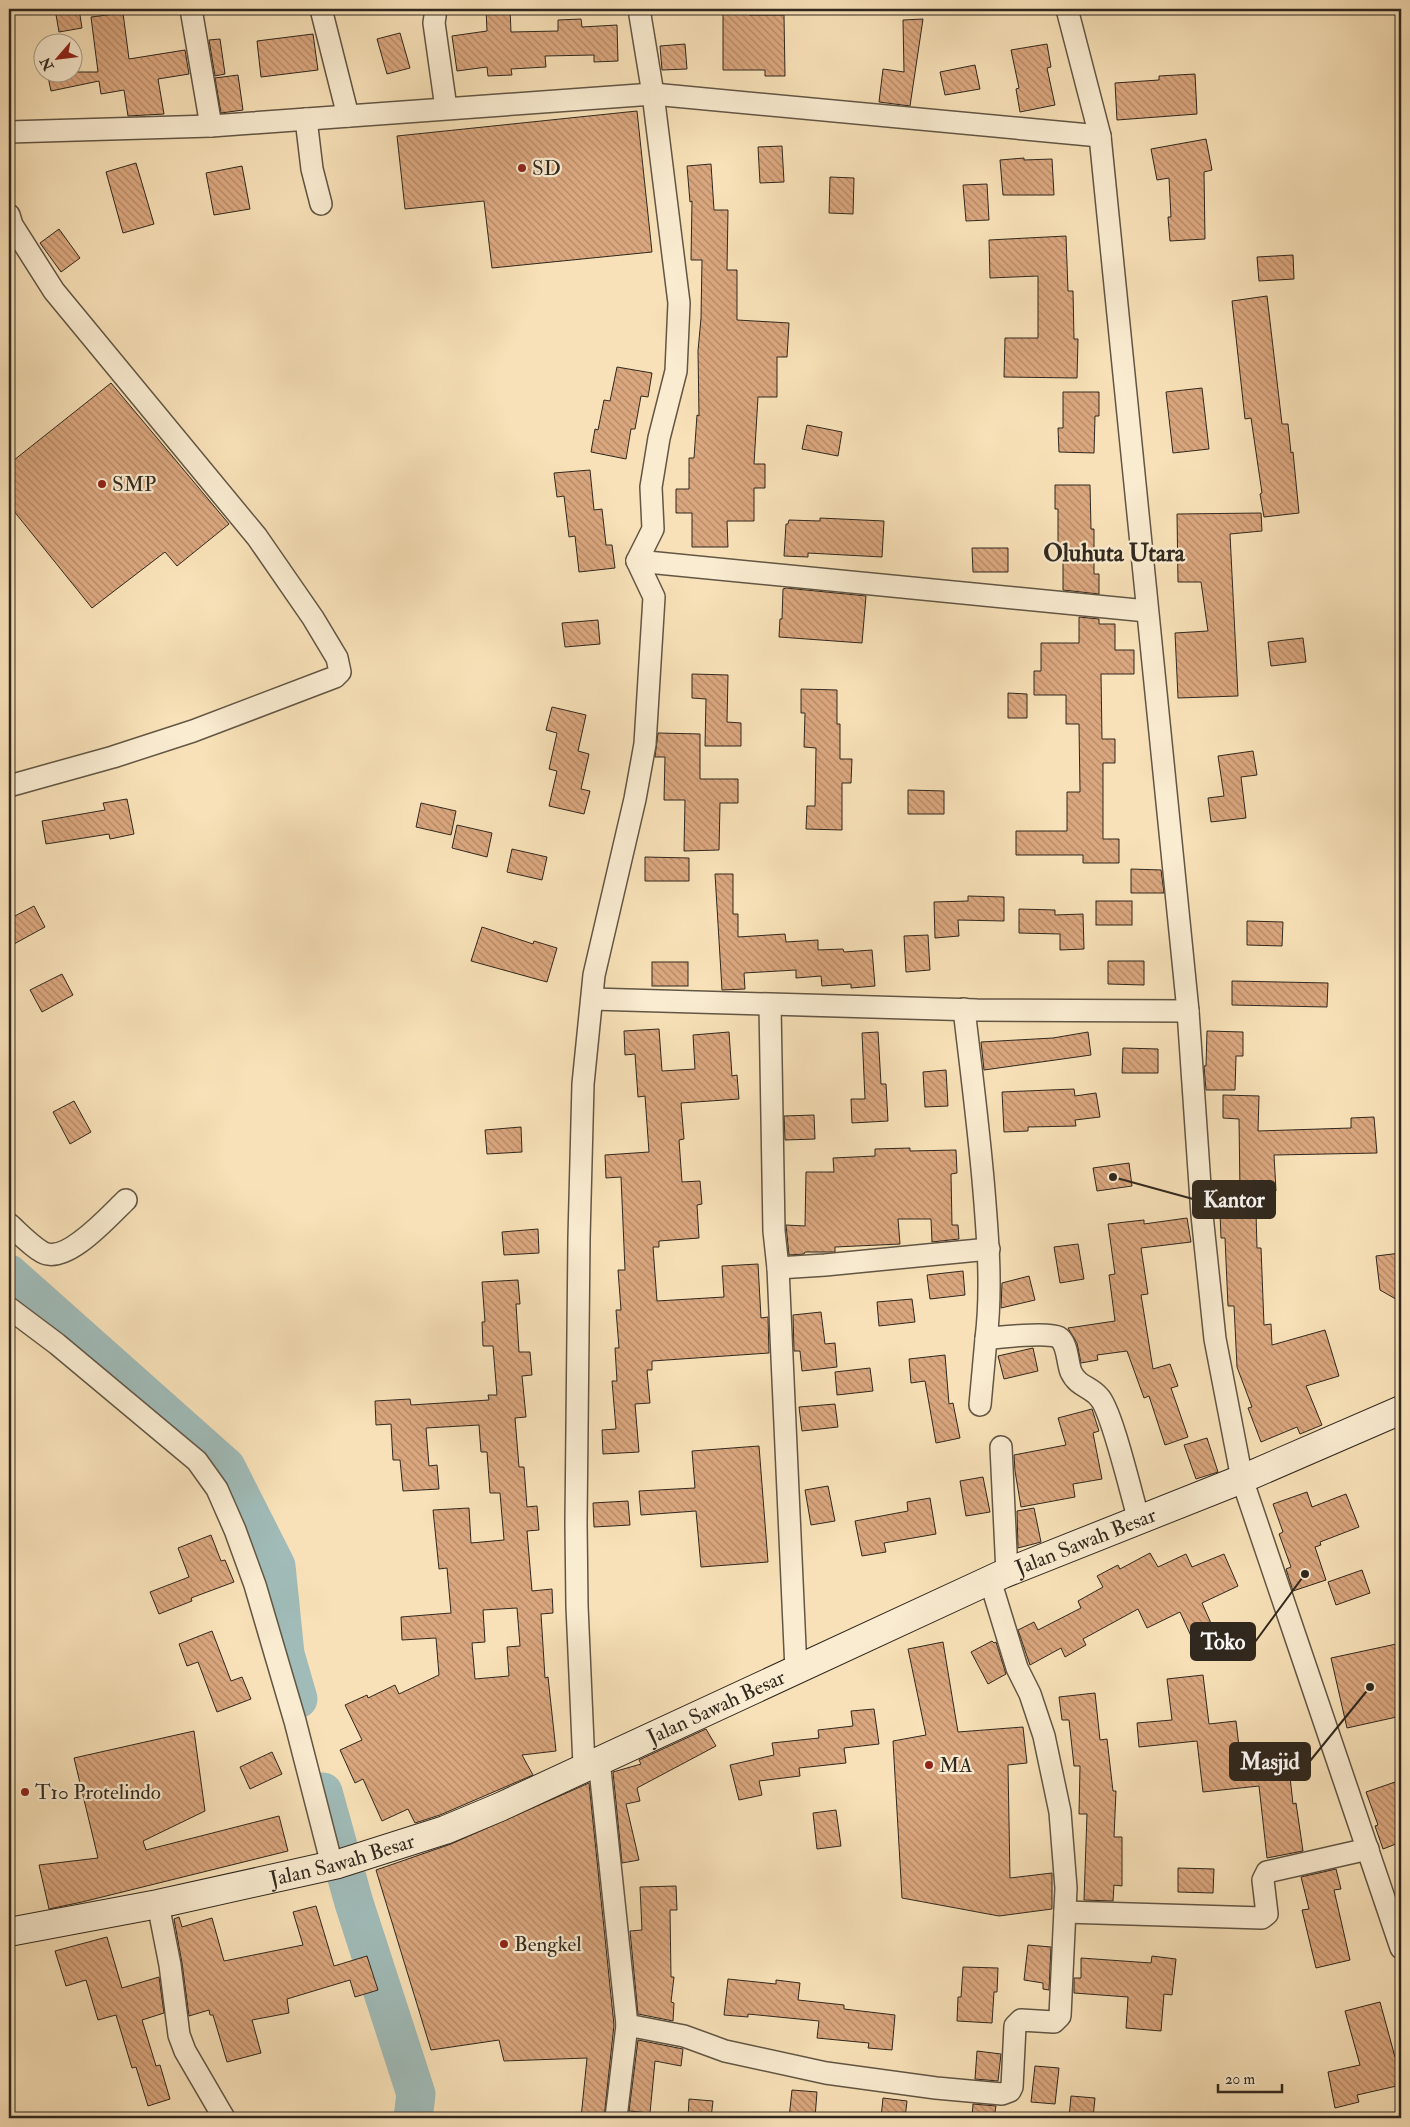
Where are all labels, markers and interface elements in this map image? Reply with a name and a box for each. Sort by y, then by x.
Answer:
north arrow [32,32,82,82]
text: N [36,54,58,74]
place label: SD [532,155,561,182]
marker: SD [516,162,528,174]
place label: SMP [112,471,156,498]
marker: SMP [96,478,108,490]
district label: Oluhuta Utara [1043,538,1186,569]
callout: Kantor [1193,1181,1275,1218]
text: Kantor [1203,1186,1266,1214]
street label: Jalan Sawah Besar [1010,1501,1160,1582]
callout: Toko [1191,1623,1255,1660]
text: Toko [1200,1628,1246,1656]
street label: Jalan Sawah Besar [642,1663,790,1751]
callout: Masjid [1230,1743,1310,1780]
text: Masjid [1239,1748,1300,1776]
place label: MA [939,1752,973,1779]
marker: MA [923,1759,935,1771]
place label: T10 Protelindo [35,1779,161,1806]
marker: T10 Protelindo [19,1786,31,1798]
street label: Jalan Sawah Besar [266,1827,418,1893]
place label: Bengkel [514,1931,582,1958]
marker: Bengkel [498,1938,510,1950]
scale bar [1218,2062,1281,2094]
text: 20 m [1225,2070,1255,2089]

